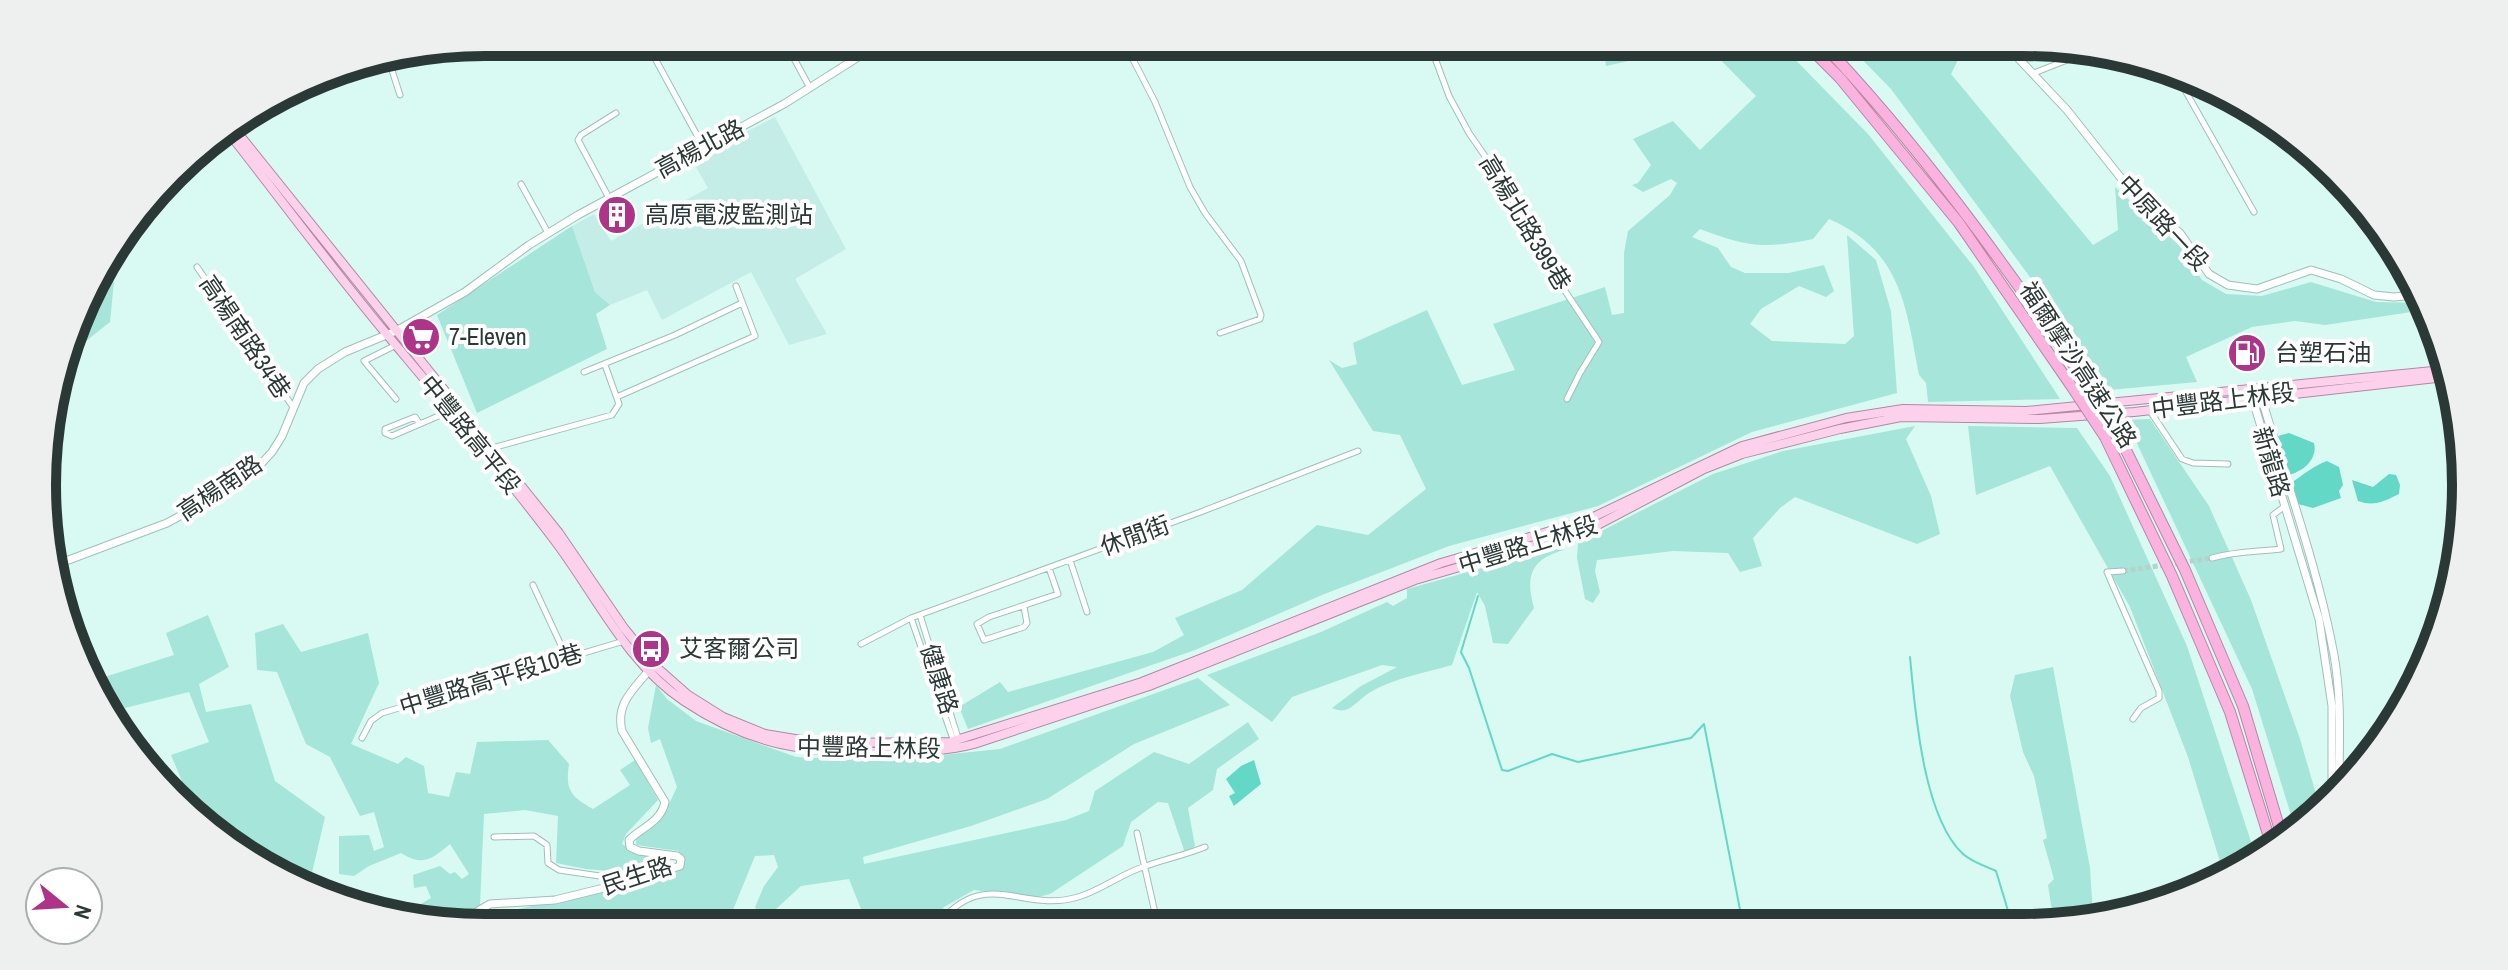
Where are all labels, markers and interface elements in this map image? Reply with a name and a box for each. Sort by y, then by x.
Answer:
street label: 高楊北路 [650,111,749,185]
street label: 高楊北路399巷 [1473,149,1579,296]
street label: 中原路一段 [2111,168,2216,277]
building icon: 高原電波監測站 [596,194,638,236]
place label: 高原電波監測站 [645,198,813,230]
street label: 高楊南路34巷 [193,269,299,404]
street label: 福爾摩沙高速公路 [2013,275,2145,454]
supermarket icon: 7-Eleven [400,316,442,358]
place label: 7-Eleven [449,320,527,352]
fuel station icon: 台塑石油 [2226,332,2268,374]
place label: 台塑石油 [2275,336,2371,368]
street label: 中豐路高平段 [413,368,529,500]
street label: 中豐路上林段 [2149,375,2296,425]
street label: 新龍路 [2246,423,2298,501]
street label: 高楊南路 [171,447,268,527]
street label: 休閒街 [1095,508,1174,562]
street label: 中豐路上林段 [1454,508,1601,580]
bus stop icon: 艾客爾公司 [630,628,672,670]
place label: 艾客爾公司 [679,632,799,664]
street label: 中豐路高平段10巷 [395,636,586,722]
street label: 健康路 [914,640,966,718]
street label: 中豐路上林段 [797,730,941,764]
street label: 民生路 [598,849,676,901]
north arrow [24,866,104,946]
text: N [67,901,99,923]

